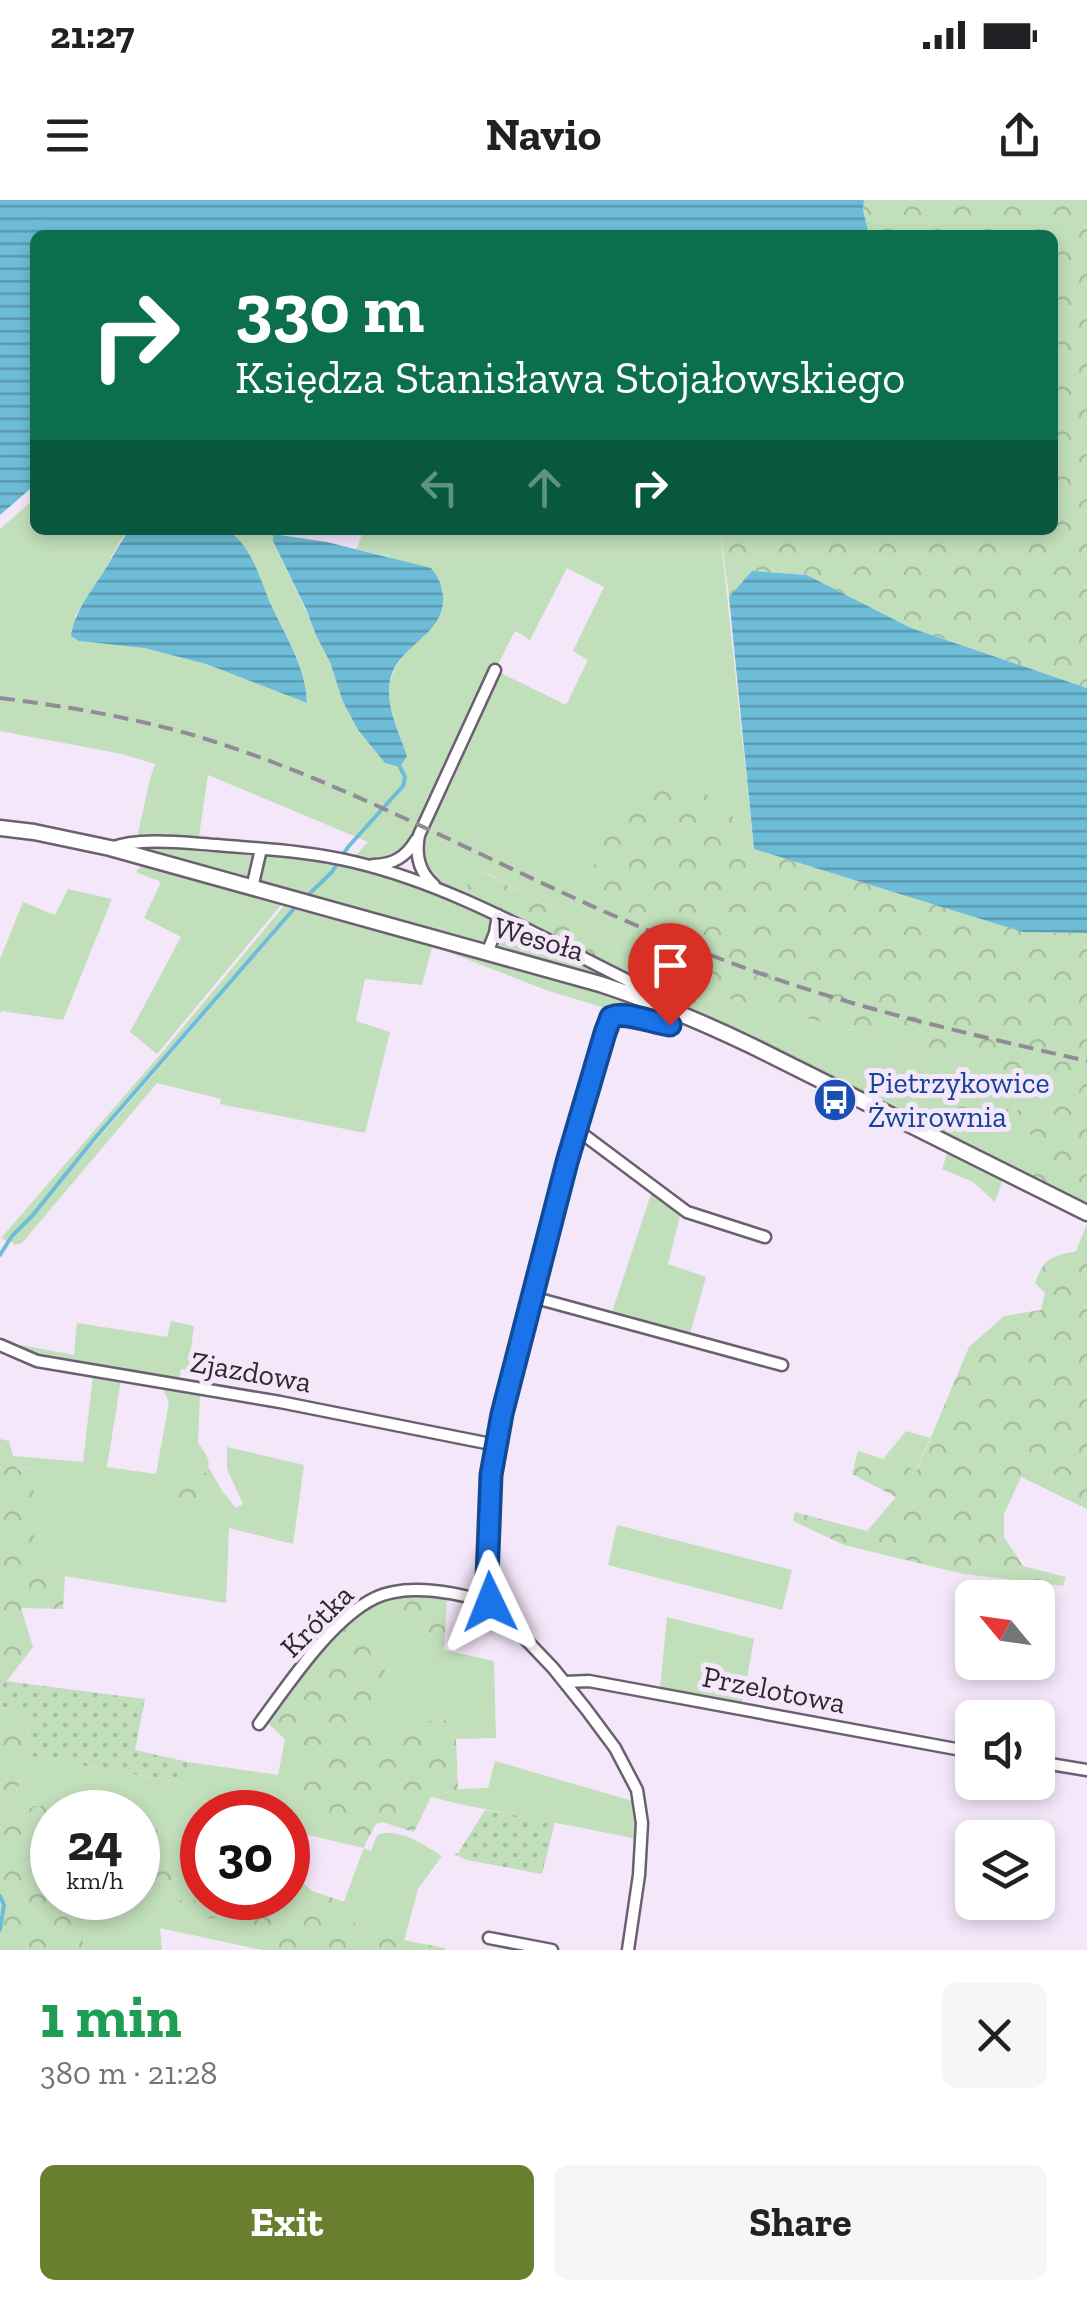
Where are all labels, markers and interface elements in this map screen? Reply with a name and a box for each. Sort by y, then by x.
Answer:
text: 21:27 [50,12,134,58]
icon: menu [40,108,95,163]
text: Navio [486,108,601,162]
icon: share [992,108,1047,163]
text: 330 m [235,266,424,350]
icon: right [70,270,200,400]
text: Księdza Stanisława Stojałowskiego [235,351,905,405]
icon: left [412,460,467,515]
icon: ahead [517,460,572,515]
icon: right [622,460,677,515]
street label: Wesoła [490,909,588,969]
pin [628,923,713,1026]
icon: arrive [643,938,698,993]
place label: Pietrzykowice Żwirownia [868,1065,1050,1135]
bus stop icon: Pietrzykowice Żwirownia [812,1077,858,1123]
street label: Zjazdowa [188,1344,314,1400]
position arrow [438,1550,542,1654]
street label: Krótka [273,1577,361,1665]
north arrow [955,1580,1055,1680]
map controls [955,1580,1055,1920]
street label: Przelotowa [699,1659,849,1721]
button: sound [955,1700,1055,1800]
speed limit sign: 30 [180,1790,310,1920]
text: 24 [67,1813,123,1873]
button: layers [955,1820,1055,1920]
text: km/h [66,1865,124,1895]
text: 1 min [40,1980,182,2052]
button: close [942,1983,1047,2088]
text: 380 m · 21:28 [40,2054,217,2092]
button: Exit [40,2165,534,2280]
button: Share [554,2165,1047,2280]

